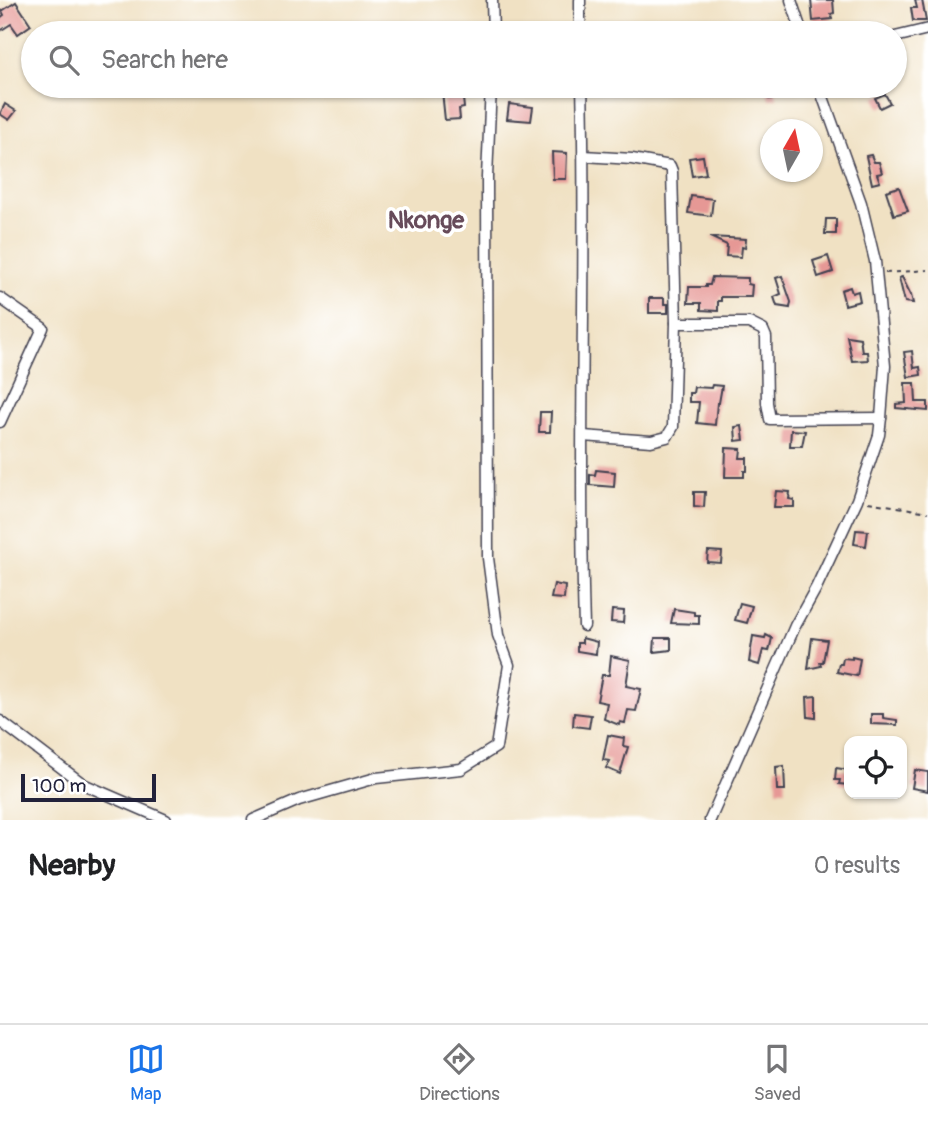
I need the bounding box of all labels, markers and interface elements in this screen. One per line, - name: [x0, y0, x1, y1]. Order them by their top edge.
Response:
- search box: [21, 21, 907, 98]
- icon: search: [45, 41, 83, 79]
- text: Search here: [101, 44, 228, 76]
- north arrow: [760, 119, 823, 182]
- district label: Nkonge: [388, 206, 465, 235]
- map controls: [844, 736, 907, 799]
- button: locate: [844, 736, 907, 799]
- scale bar: [21, 771, 156, 803]
- text: 100 m: [32, 774, 86, 798]
- text: Nearby: [28, 847, 115, 884]
- text: 0 results: [814, 851, 900, 880]
- tab: Map: [127, 1040, 165, 1106]
- tab: Directions: [419, 1040, 500, 1106]
- tab: Saved: [754, 1040, 801, 1106]

